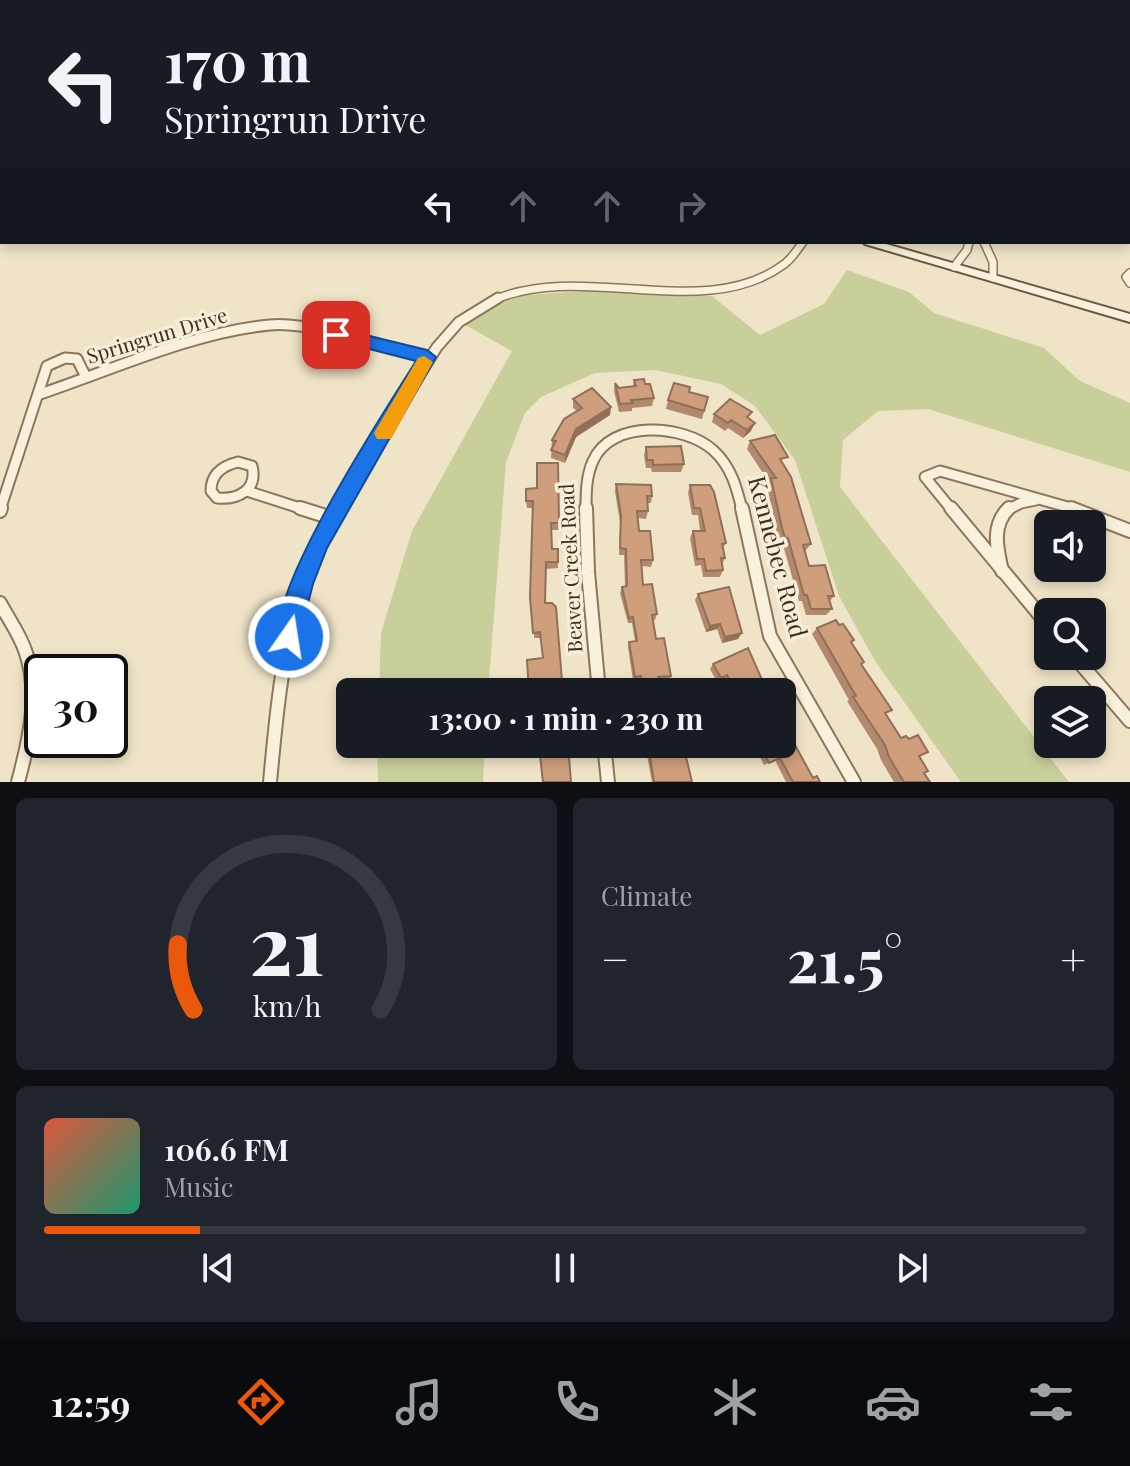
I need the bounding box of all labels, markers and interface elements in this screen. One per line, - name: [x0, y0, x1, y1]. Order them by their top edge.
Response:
- text: 170 m: [164, 22, 311, 97]
- icon: left: [32, 32, 136, 136]
- text: Springrun Drive: [164, 94, 427, 142]
- icon: left: [417, 184, 461, 228]
- icon: ahead: [501, 184, 545, 228]
- icon: ahead: [585, 184, 629, 228]
- icon: right: [669, 184, 713, 228]
- street label: Springrun Drive: [83, 300, 230, 369]
- pin: [302, 301, 370, 369]
- icon: arrive: [314, 313, 358, 357]
- street label: Kennebec Road: [742, 472, 816, 641]
- street label: Beaver Creek Road: [552, 482, 587, 653]
- map controls: [1034, 510, 1106, 758]
- button: sound: [1034, 510, 1106, 582]
- position arrow: [247, 595, 331, 679]
- button: search: [1034, 598, 1106, 670]
- speed limit sign: 30: [24, 654, 128, 758]
- button: layers: [1034, 686, 1106, 758]
- text: 13:00 · 1 min · 230 m: [428, 698, 704, 738]
- text: Climate: [601, 878, 692, 913]
- text: 21: [249, 886, 324, 997]
- text: 21.5°: [787, 918, 903, 998]
- text: −: [601, 928, 629, 987]
- text: +: [1060, 928, 1086, 987]
- text: km/h: [252, 986, 321, 1024]
- text: 106.6 FM: [164, 1129, 289, 1169]
- text: Music: [164, 1169, 233, 1204]
- icon: previous: [196, 1246, 240, 1290]
- icon: pause: [543, 1246, 587, 1290]
- icon: next: [890, 1246, 934, 1290]
- icon: directions: [233, 1374, 289, 1430]
- icon: music: [391, 1374, 447, 1430]
- icon: phone: [549, 1374, 605, 1430]
- icon: climate: [707, 1374, 763, 1430]
- icon: car: [865, 1374, 921, 1430]
- icon: filters: [1023, 1374, 1079, 1430]
- text: 12:59: [51, 1378, 131, 1426]

